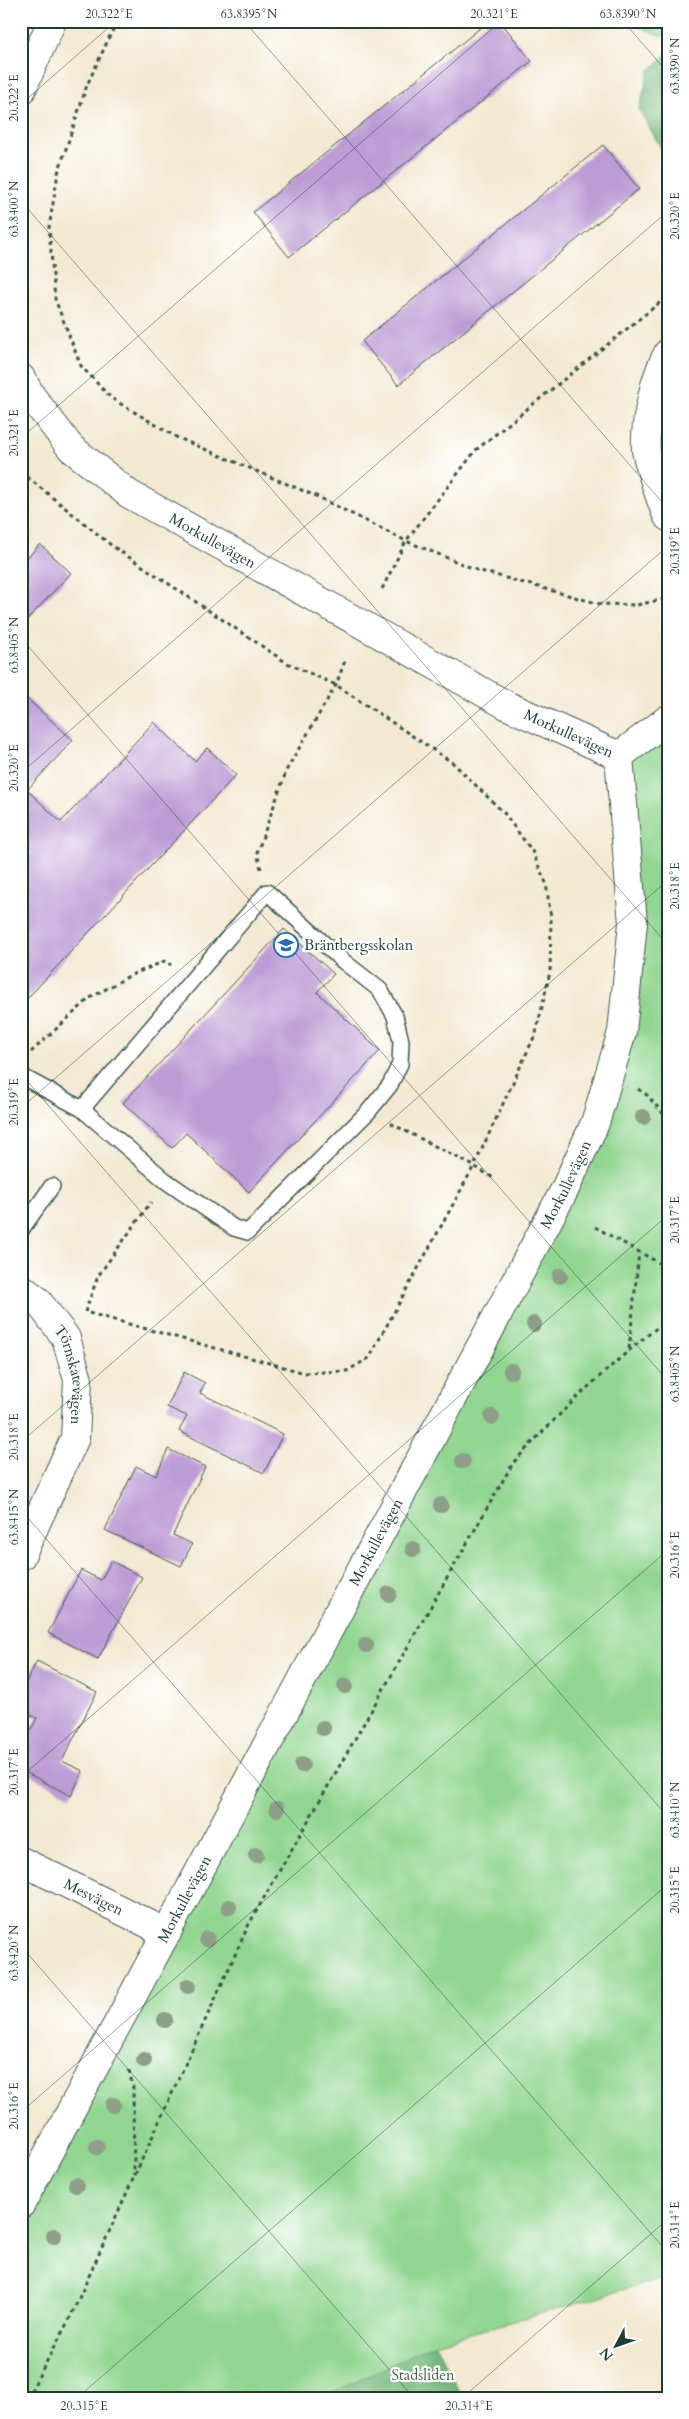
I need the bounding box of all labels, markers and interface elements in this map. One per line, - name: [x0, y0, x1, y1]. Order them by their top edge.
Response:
- text: 20.322°E: [85, 6, 133, 22]
- text: 63.8395°N: [221, 6, 278, 22]
- text: 20.321°E: [470, 6, 518, 22]
- text: 63.8390°N: [600, 6, 657, 22]
- text: 63.8390°N: [667, 37, 683, 94]
- text: 20.322°E: [6, 74, 22, 122]
- text: 63.8400°N: [6, 180, 22, 237]
- text: 20.320°E: [667, 192, 683, 240]
- text: 20.321°E: [6, 409, 22, 457]
- street label: Morkullevägen: [166, 509, 260, 573]
- text: 20.319°E: [667, 527, 683, 575]
- text: 63.8405°N: [6, 616, 22, 673]
- street label: Morkullevägen: [521, 704, 617, 762]
- text: 20.320°E: [6, 744, 22, 792]
- text: 20.318°E: [667, 862, 683, 910]
- school or university icon: Bräntbergsskolan: [273, 932, 299, 958]
- place label: Bräntbergsskolan: [304, 935, 414, 955]
- text: 20.319°E: [6, 1078, 22, 1126]
- street label: Morkullevägen: [535, 1137, 596, 1232]
- text: 20.317°E: [667, 1196, 683, 1244]
- street label: Törnskatevägen: [50, 1321, 88, 1426]
- text: 63.8405°N: [667, 1345, 683, 1402]
- text: 20.318°E: [6, 1413, 22, 1461]
- text: 63.8415°N: [6, 1488, 22, 1545]
- street label: Morkullevägen: [344, 1494, 408, 1589]
- text: 20.316°E: [667, 1531, 683, 1579]
- text: 20.317°E: [6, 1748, 22, 1796]
- text: 63.8410°N: [667, 1781, 683, 1838]
- street label: Morkullevägen: [153, 1851, 216, 1946]
- text: 20.315°E: [667, 1866, 683, 1914]
- street label: Mesvägen: [61, 1874, 127, 1920]
- text: 63.8420°N: [6, 1924, 22, 1981]
- text: 20.316°E: [6, 2082, 22, 2130]
- text: 20.314°E: [667, 2201, 683, 2249]
- north arrow: [592, 2322, 642, 2372]
- text: N: [595, 2343, 618, 2365]
- park label: Stadsliden: [391, 2365, 455, 2385]
- text: 20.315°E: [60, 2398, 108, 2414]
- text: 20.314°E: [445, 2398, 493, 2414]

